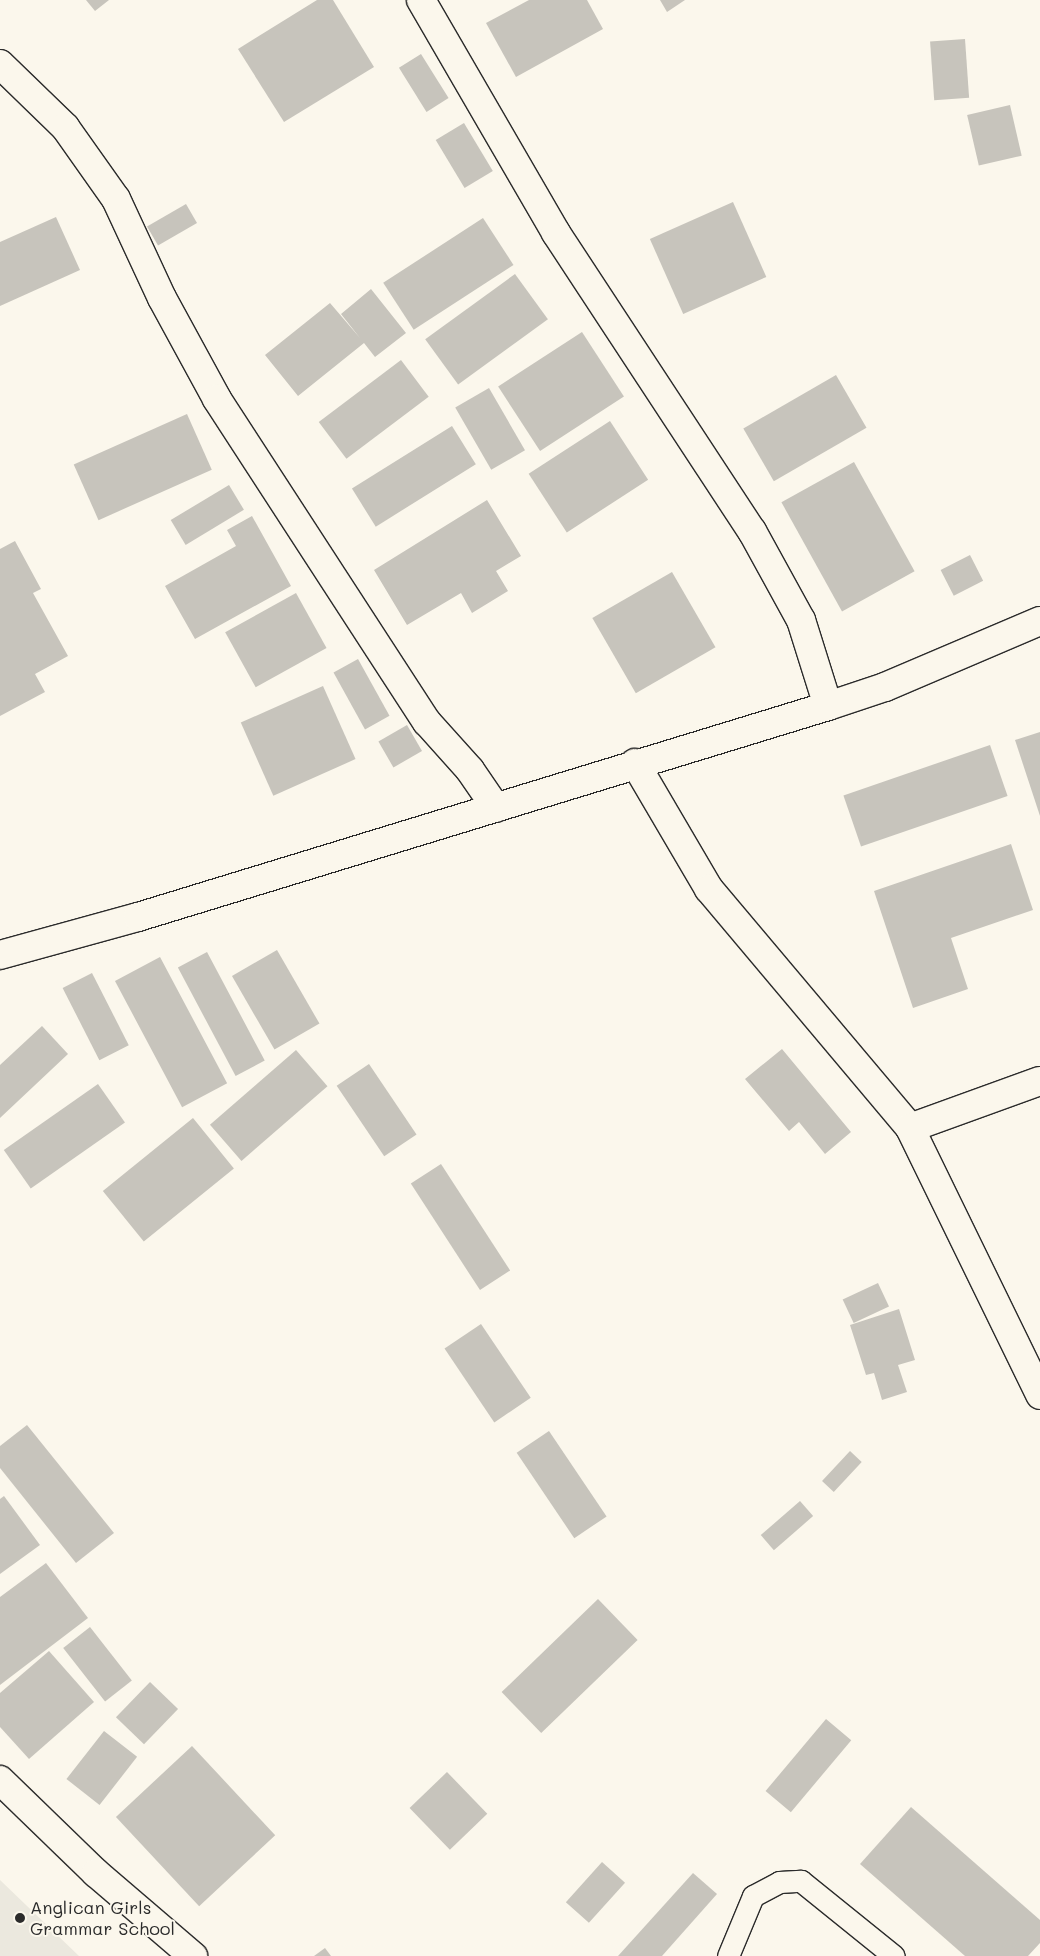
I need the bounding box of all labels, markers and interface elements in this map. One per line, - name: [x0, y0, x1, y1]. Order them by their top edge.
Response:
- place label: Anglican Girls Grammar School: [30, 1897, 175, 1940]
- marker: Anglican Girls Grammar School: [14, 1912, 26, 1924]

